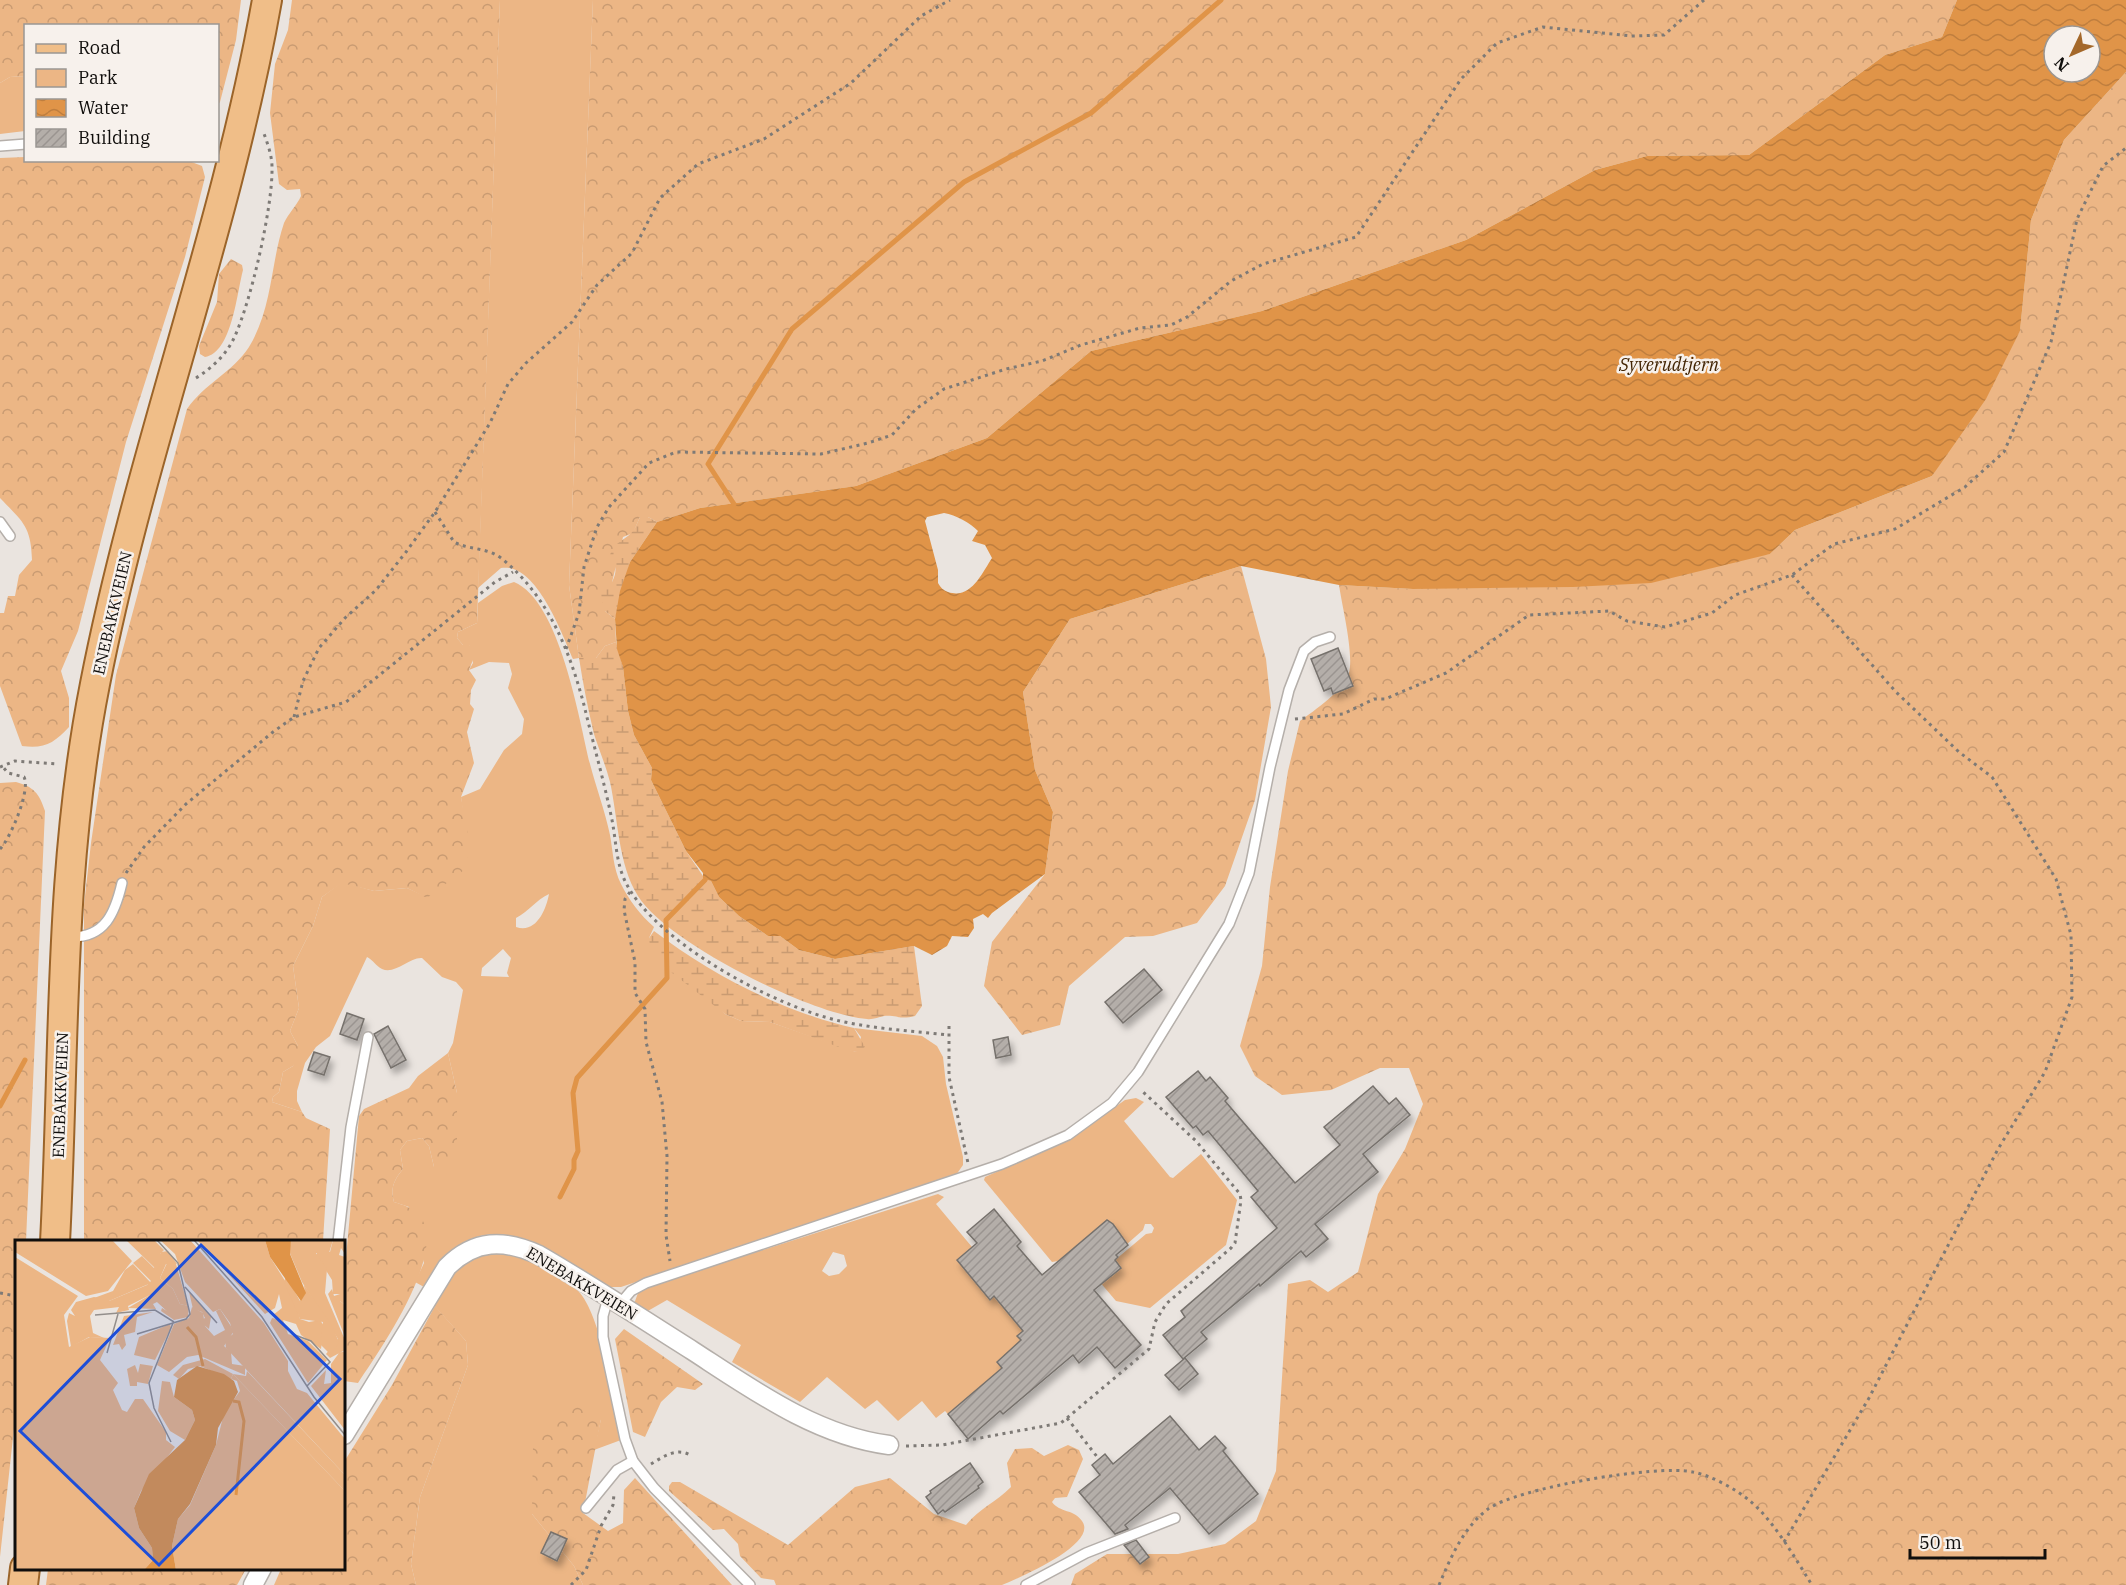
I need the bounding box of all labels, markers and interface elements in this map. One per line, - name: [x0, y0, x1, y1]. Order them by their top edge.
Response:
- legend: [24, 24, 219, 162]
- north arrow: [2042, 24, 2102, 84]
- text: Road: [78, 36, 121, 59]
- text: N: [2050, 53, 2073, 76]
- text: Park: [78, 66, 118, 89]
- text: Water: [78, 96, 128, 119]
- text: Building: [78, 126, 150, 149]
- water label: Syverudtjern: [1618, 353, 1720, 376]
- street label: ENEBAKKVEIEN: [88, 549, 136, 677]
- street label: ENEBAKKVEIEN: [48, 1032, 72, 1158]
- inset map: [15, 1240, 345, 1570]
- street label: ENEBAKKVEIEN: [523, 1242, 641, 1324]
- scale bar: [1910, 1522, 2045, 1560]
- text: 50 m: [1919, 1531, 1962, 1554]

